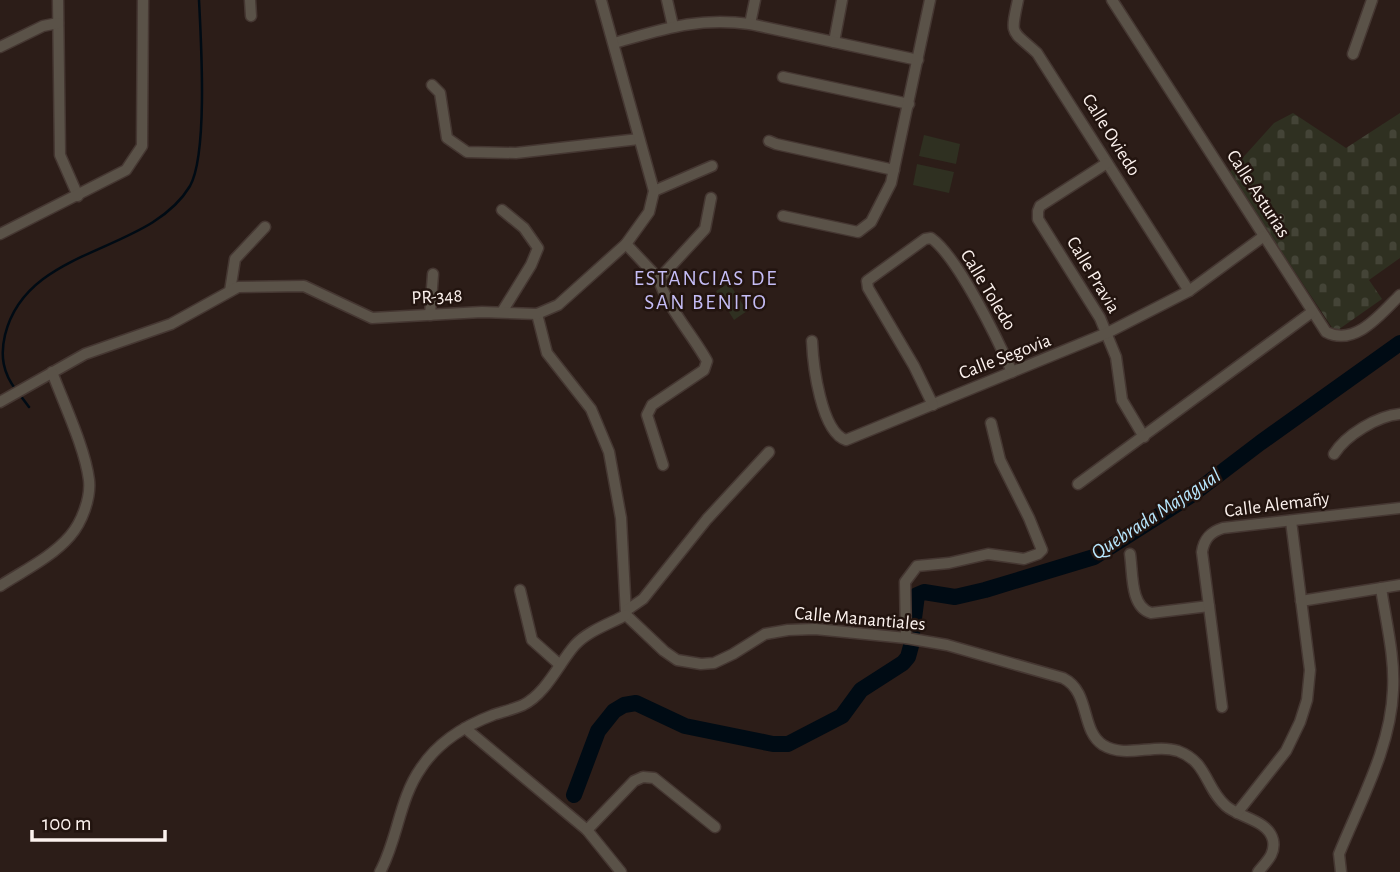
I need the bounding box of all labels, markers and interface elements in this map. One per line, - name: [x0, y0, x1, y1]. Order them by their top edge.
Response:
- street label: Calle Oviedo: [1078, 91, 1144, 179]
- street label: Calle Asturias: [1223, 147, 1293, 241]
- street label: Calle Pravia: [1063, 233, 1123, 317]
- street label: Calle Toledo: [957, 247, 1019, 333]
- district label: ESTANCIAS DE SAN BENITO: [634, 268, 778, 313]
- street label: PR-348: [411, 286, 463, 308]
- street label: Calle Segovia: [956, 331, 1054, 383]
- water label: Quebrada Majagual: [1088, 464, 1224, 564]
- street label: Calle Alemañy: [1223, 489, 1331, 521]
- street label: Calle Manantiales: [794, 604, 926, 634]
- scale bar: [32, 798, 164, 842]
- text: 100 m: [42, 813, 92, 834]

